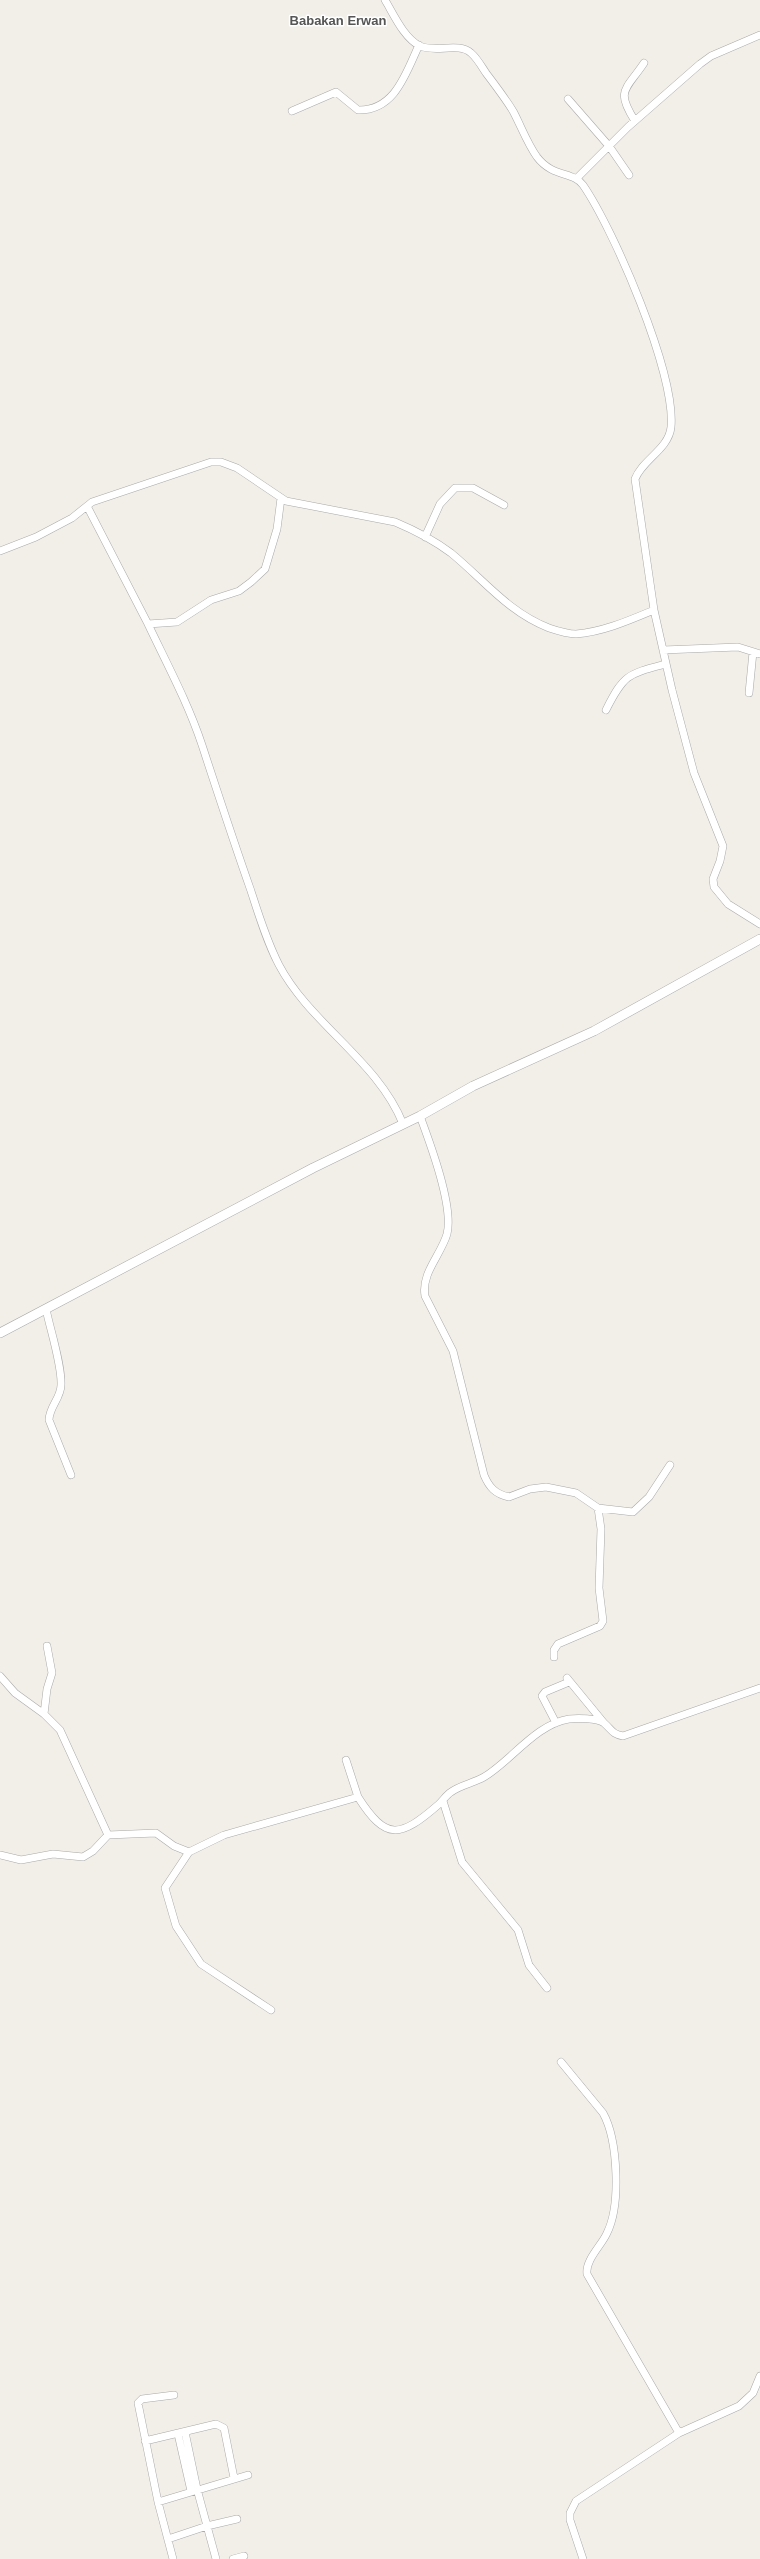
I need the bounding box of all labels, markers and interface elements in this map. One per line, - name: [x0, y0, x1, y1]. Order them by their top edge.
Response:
- district label: Babakan Erwan: [290, 13, 386, 28]

